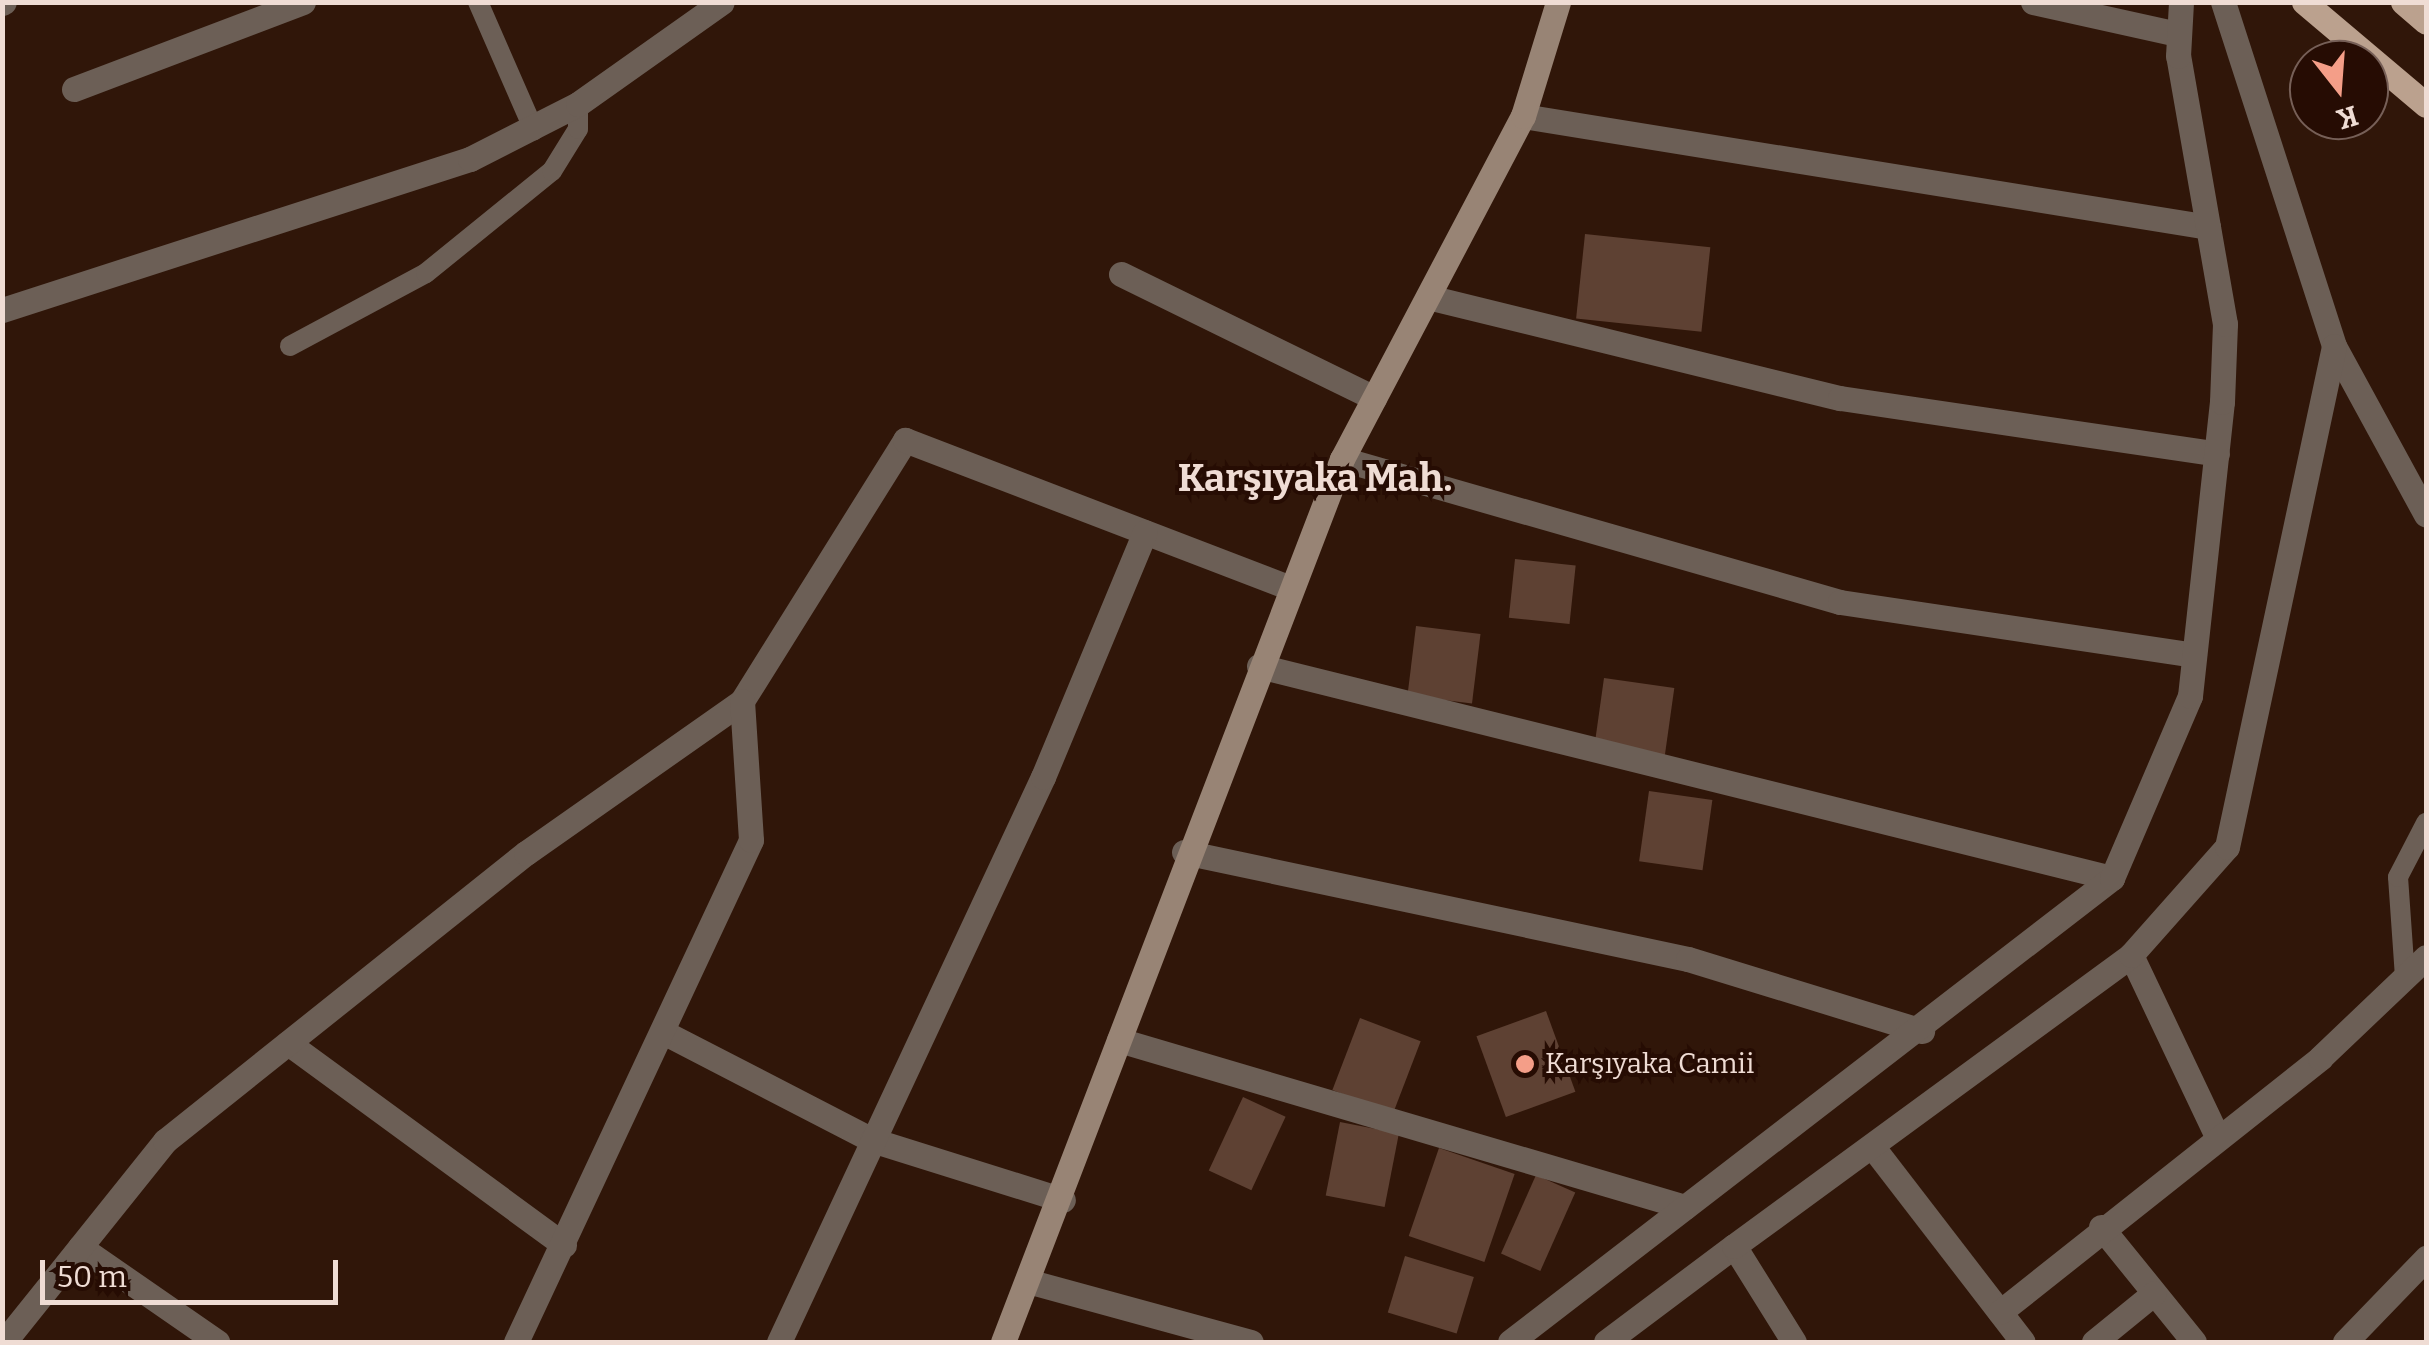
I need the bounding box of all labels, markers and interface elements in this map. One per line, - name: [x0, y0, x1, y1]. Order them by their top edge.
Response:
- north arrow: [2289, 40, 2389, 140]
- text: K: [2333, 99, 2362, 136]
- district label: Karşıyaka Mah.: [1178, 456, 1452, 502]
- place label: Karşıyaka Camii: [1545, 1047, 1754, 1081]
- marker: Karşıyaka Camii: [1514, 1053, 1536, 1075]
- scale bar: [45, 1240, 342, 1302]
- text: 50 m: [57, 1259, 127, 1295]

